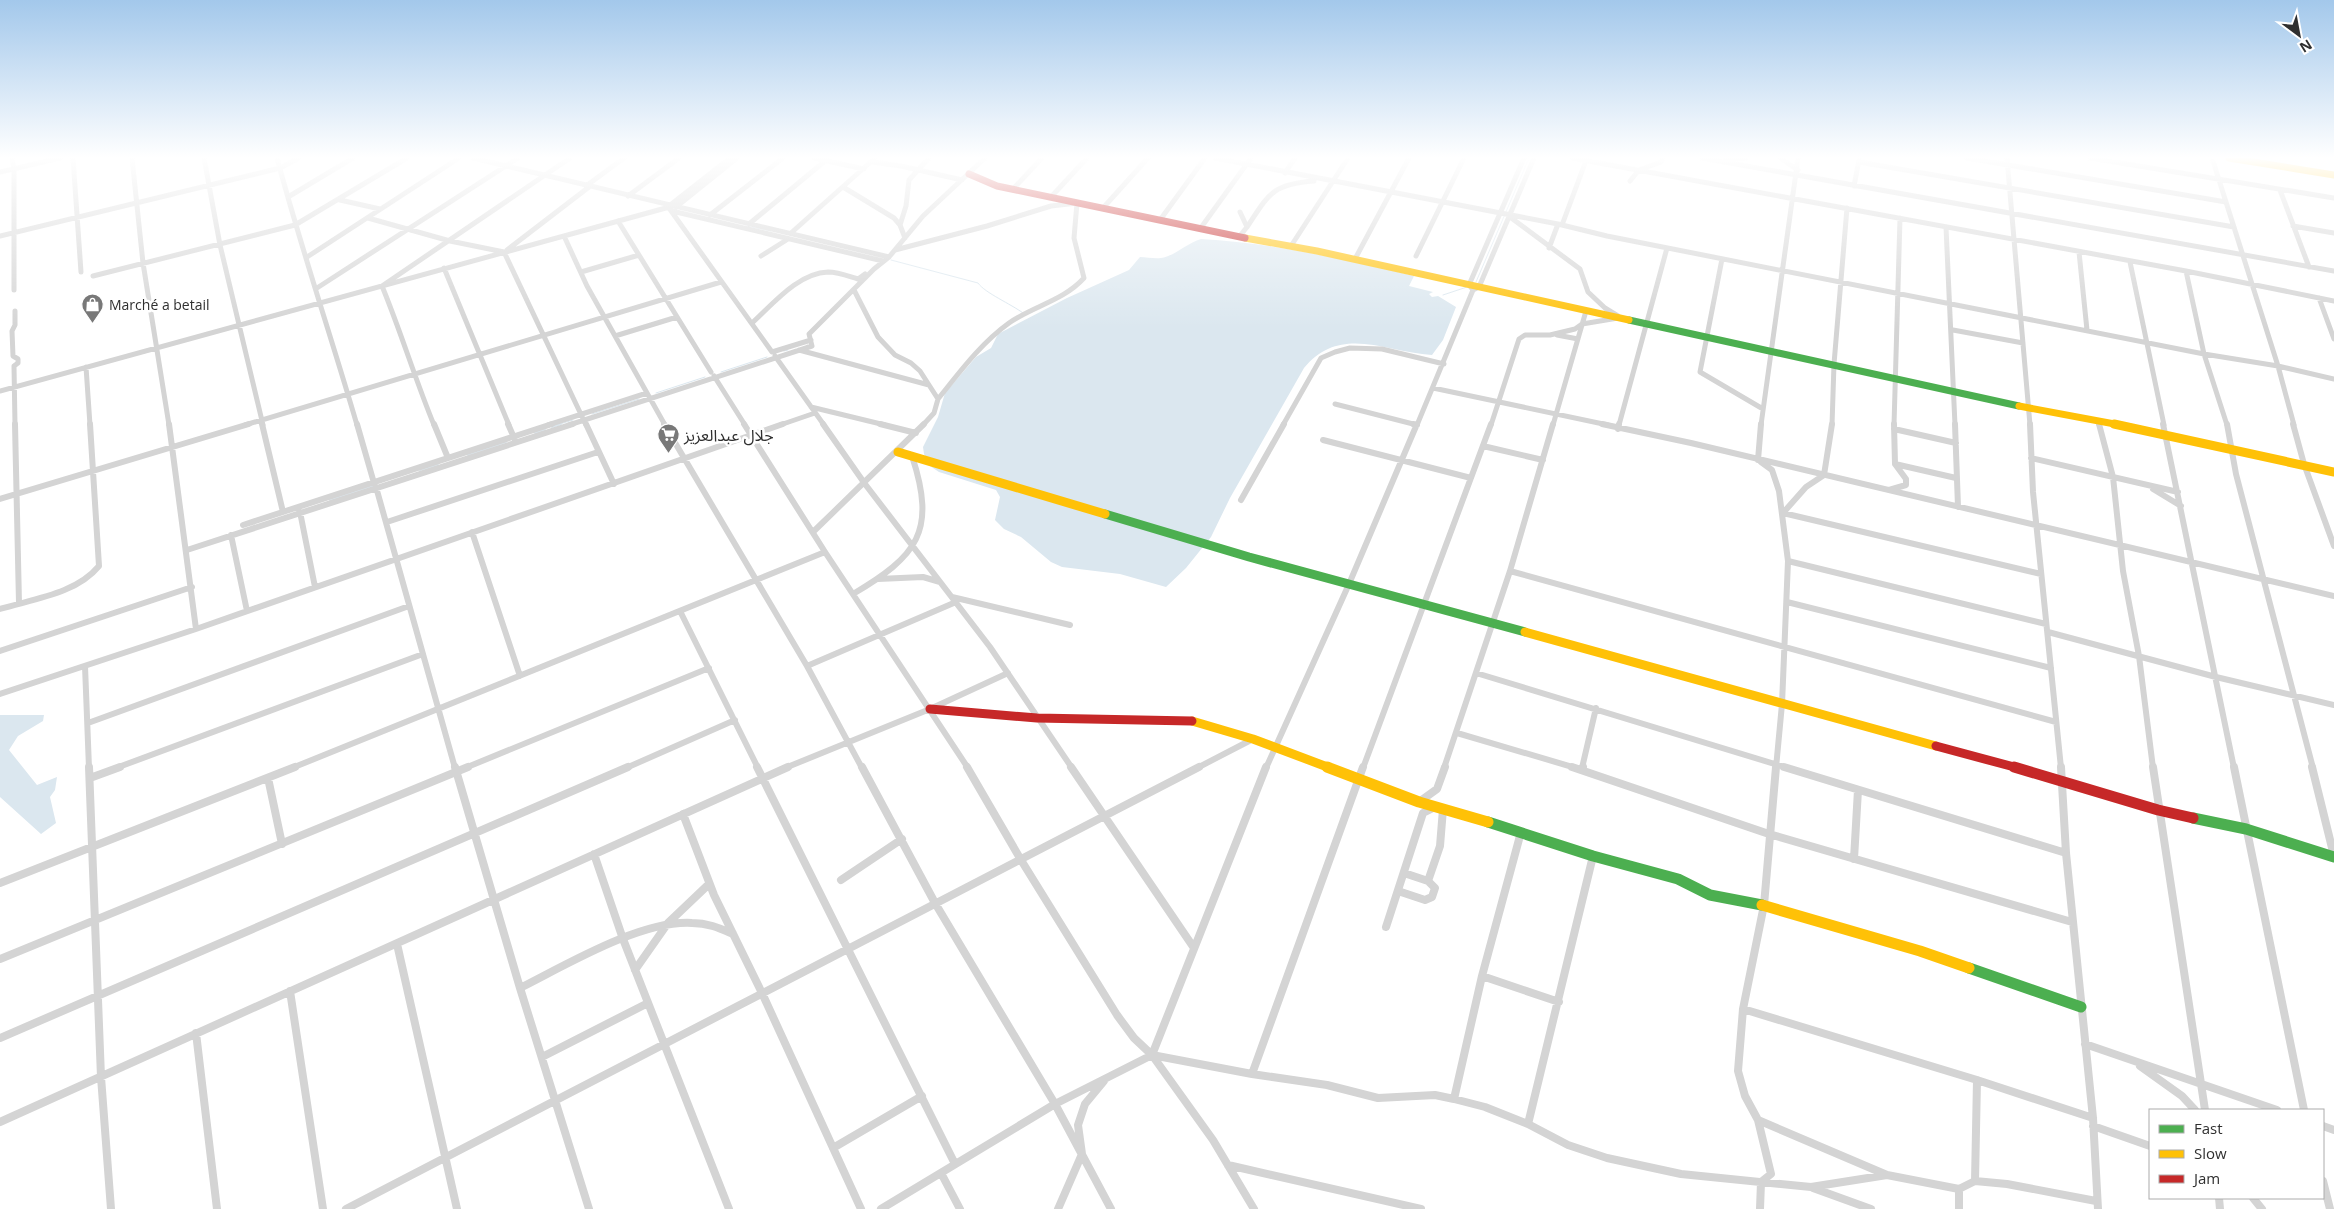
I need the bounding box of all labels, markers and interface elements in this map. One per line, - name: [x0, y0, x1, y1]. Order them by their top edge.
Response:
- north arrow: [2274, 10, 2324, 60]
- text: N: [2296, 35, 2316, 58]
- shop icon: Marché a betail: [81, 292, 105, 323]
- place label: Marché a betail: [109, 295, 210, 314]
- supermarket icon: جلال عبدالعزيز: [656, 423, 680, 454]
- place label: جلال عبدالعزيز: [683, 424, 774, 446]
- legend: [2149, 1109, 2324, 1199]
- text: Fast: [2194, 1118, 2223, 1138]
- text: Slow: [2194, 1143, 2227, 1163]
- text: Jam: [2192, 1168, 2220, 1188]

